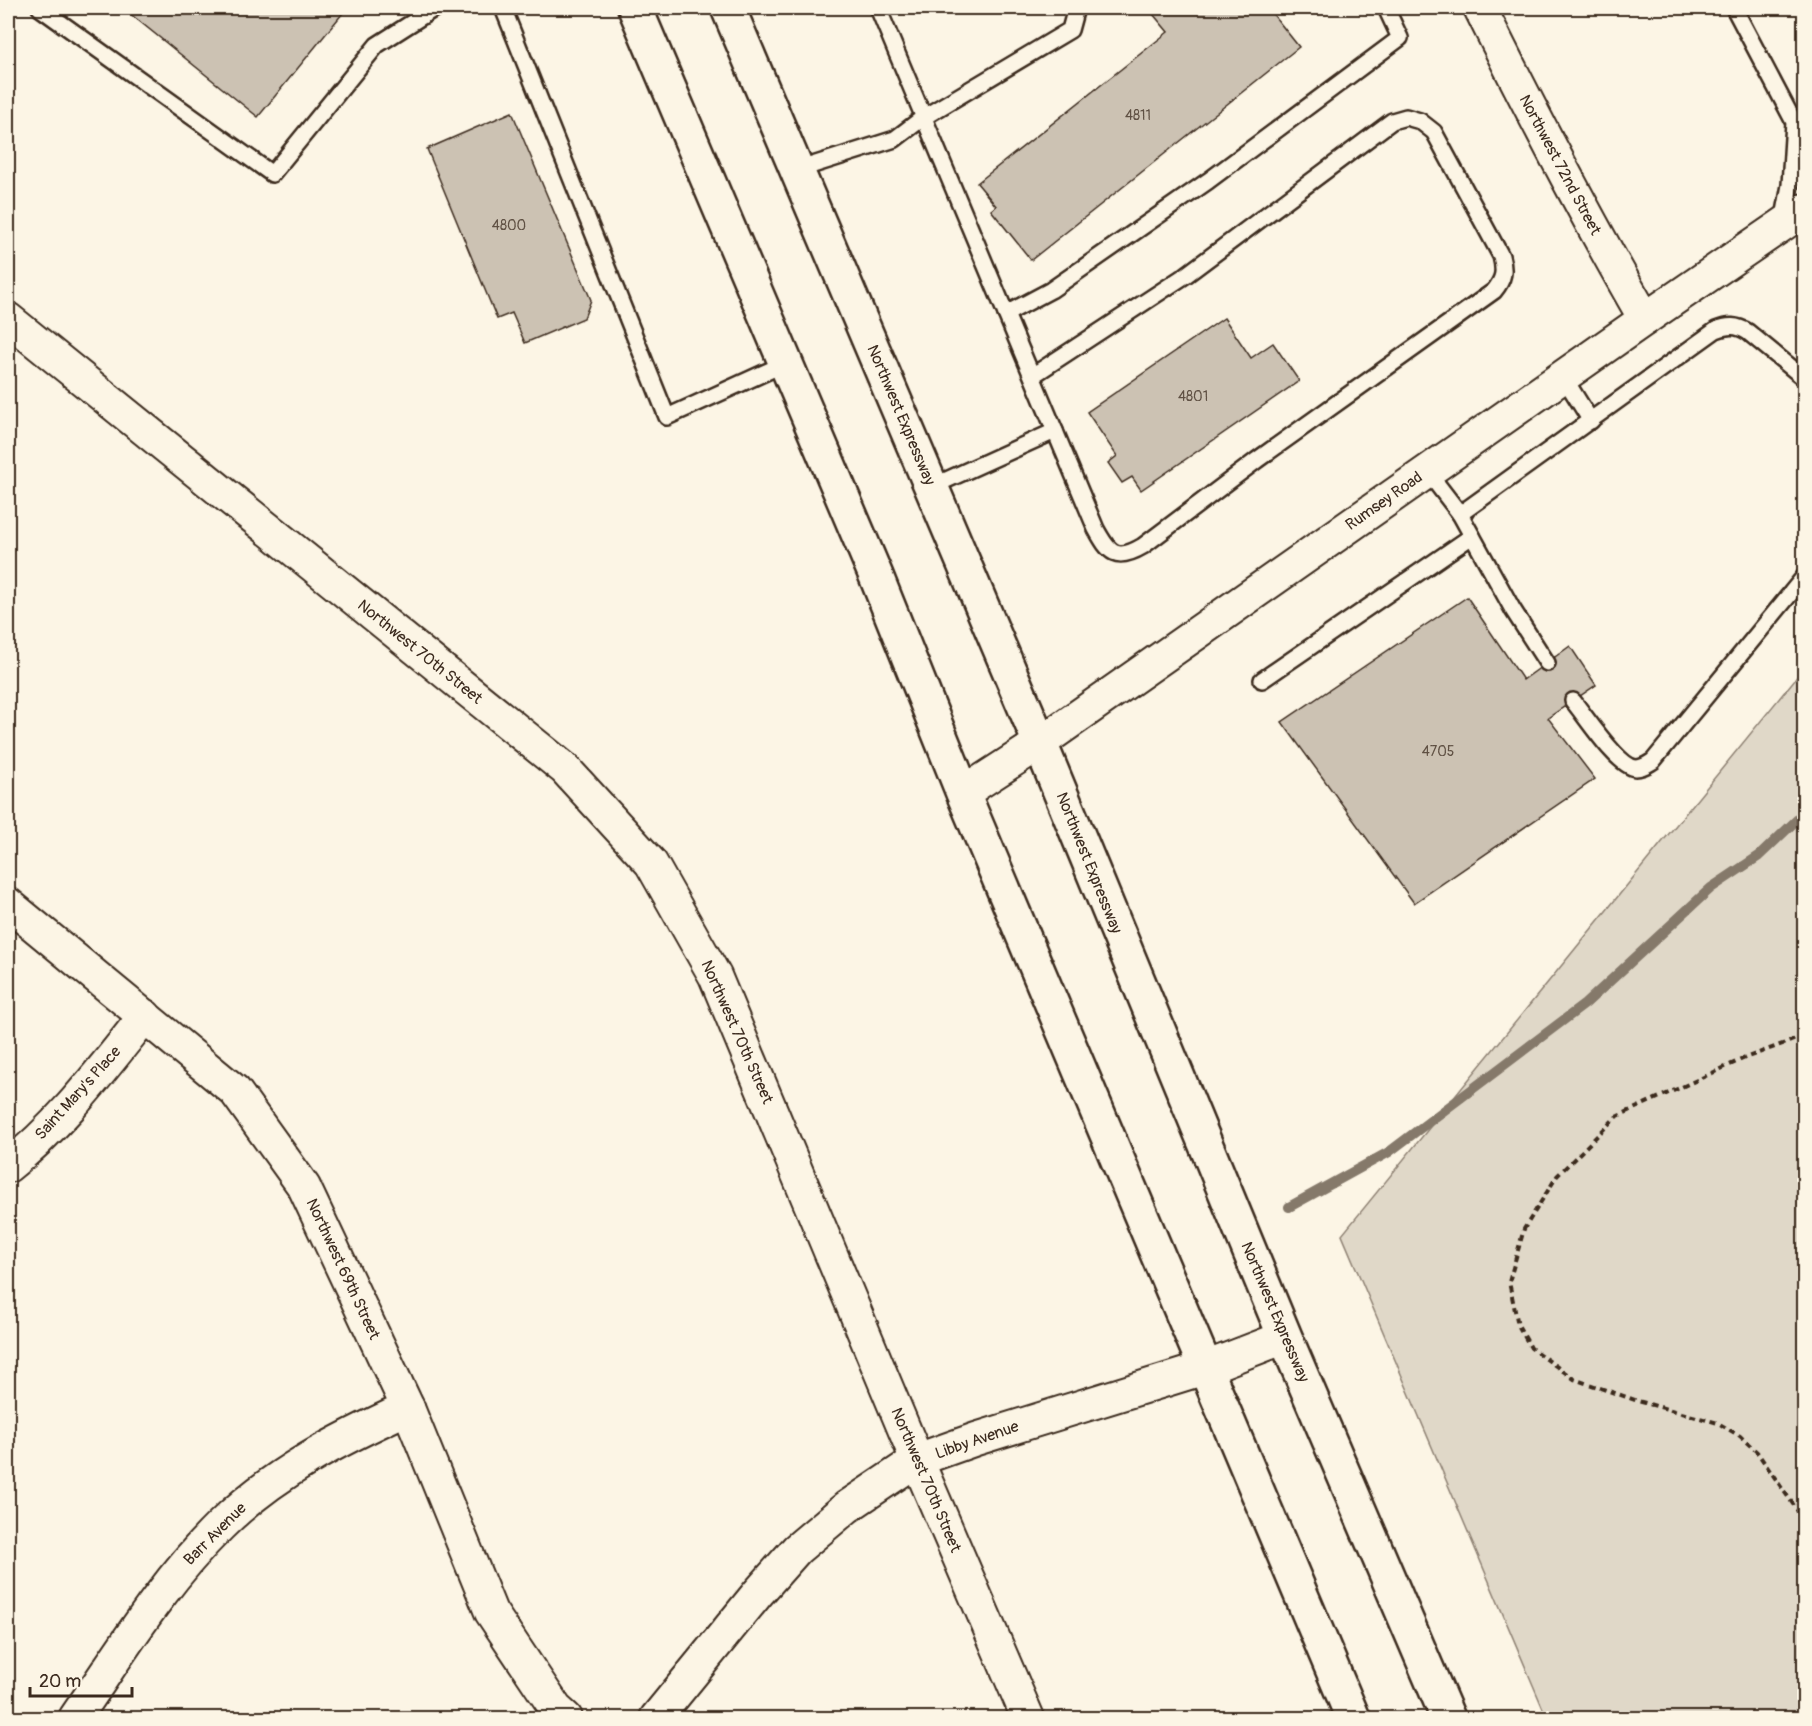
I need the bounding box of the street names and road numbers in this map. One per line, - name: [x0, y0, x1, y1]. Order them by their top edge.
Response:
- street label: Northwest 72nd Street: [1515, 91, 1606, 239]
- street label: Northwest Expressway: [862, 342, 940, 488]
- street label: Rumsey Road: [1342, 467, 1426, 535]
- street label: Northwest 70th Street: [353, 595, 487, 709]
- street label: Northwest Expressway: [1052, 789, 1127, 937]
- street label: Northwest 70th Street: [696, 957, 778, 1107]
- street label: Saint Mary's Place: [31, 1042, 125, 1144]
- street label: Northwest 69th Street: [302, 1195, 385, 1343]
- street label: Northwest Expressway: [1236, 1239, 1314, 1385]
- street label: Northwest 70th Street: [887, 1405, 966, 1556]
- street label: Libby Avenue: [933, 1416, 1022, 1464]
- street label: Barr Avenue: [179, 1498, 251, 1570]

